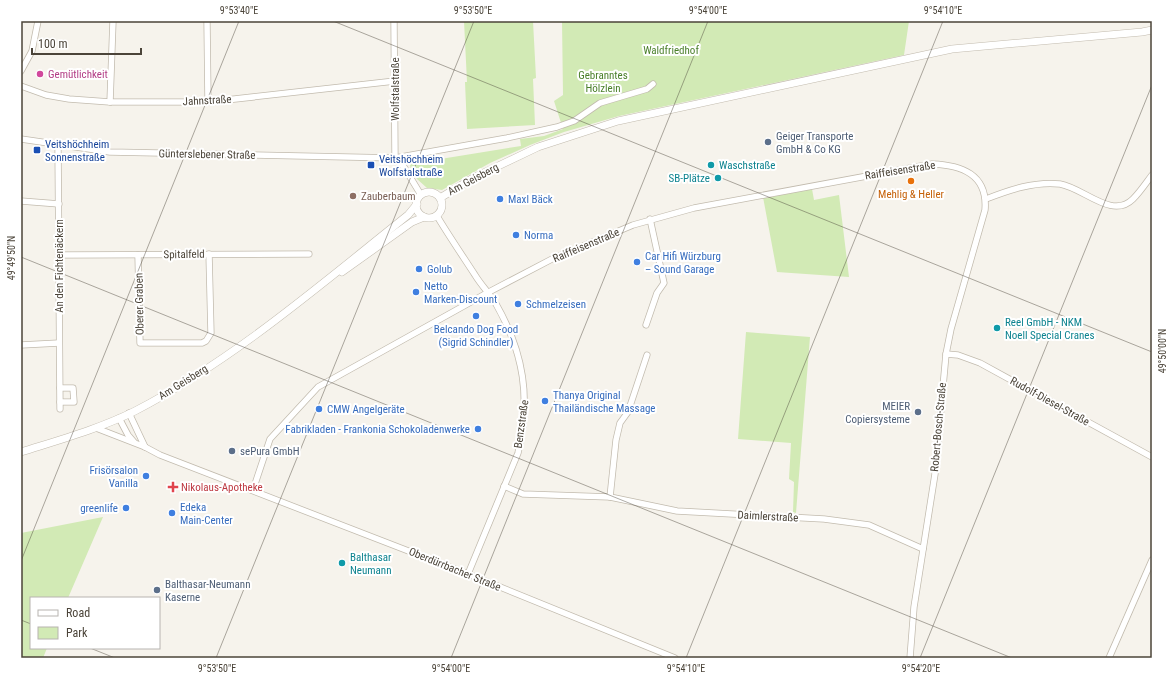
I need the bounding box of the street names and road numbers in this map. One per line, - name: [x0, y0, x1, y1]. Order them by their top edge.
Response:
- street label: Wolfstalstraße: [389, 57, 402, 121]
- street label: Jahnstraße: [182, 93, 232, 108]
- street label: Günterslebener Straße: [158, 147, 256, 162]
- street label: Raiffeisenstraße: [864, 159, 936, 182]
- street label: Am Geisberg: [446, 161, 501, 198]
- street label: An den Fichtenäckern: [53, 219, 66, 313]
- street label: Raiffeisenstraße: [551, 226, 622, 265]
- street label: Spitalfeld: [163, 248, 205, 261]
- street label: Oberer Graben: [132, 273, 147, 335]
- street label: Am Geisberg: [156, 362, 210, 403]
- street label: Rudolf-Diesel-Straße: [1008, 374, 1092, 429]
- street label: Robert-Bosch-Straße: [928, 382, 949, 472]
- street label: Benzstraße: [512, 399, 531, 449]
- street label: Daimlerstraße: [737, 508, 799, 525]
- street label: Oberdürrbacher Straße: [407, 545, 503, 594]

